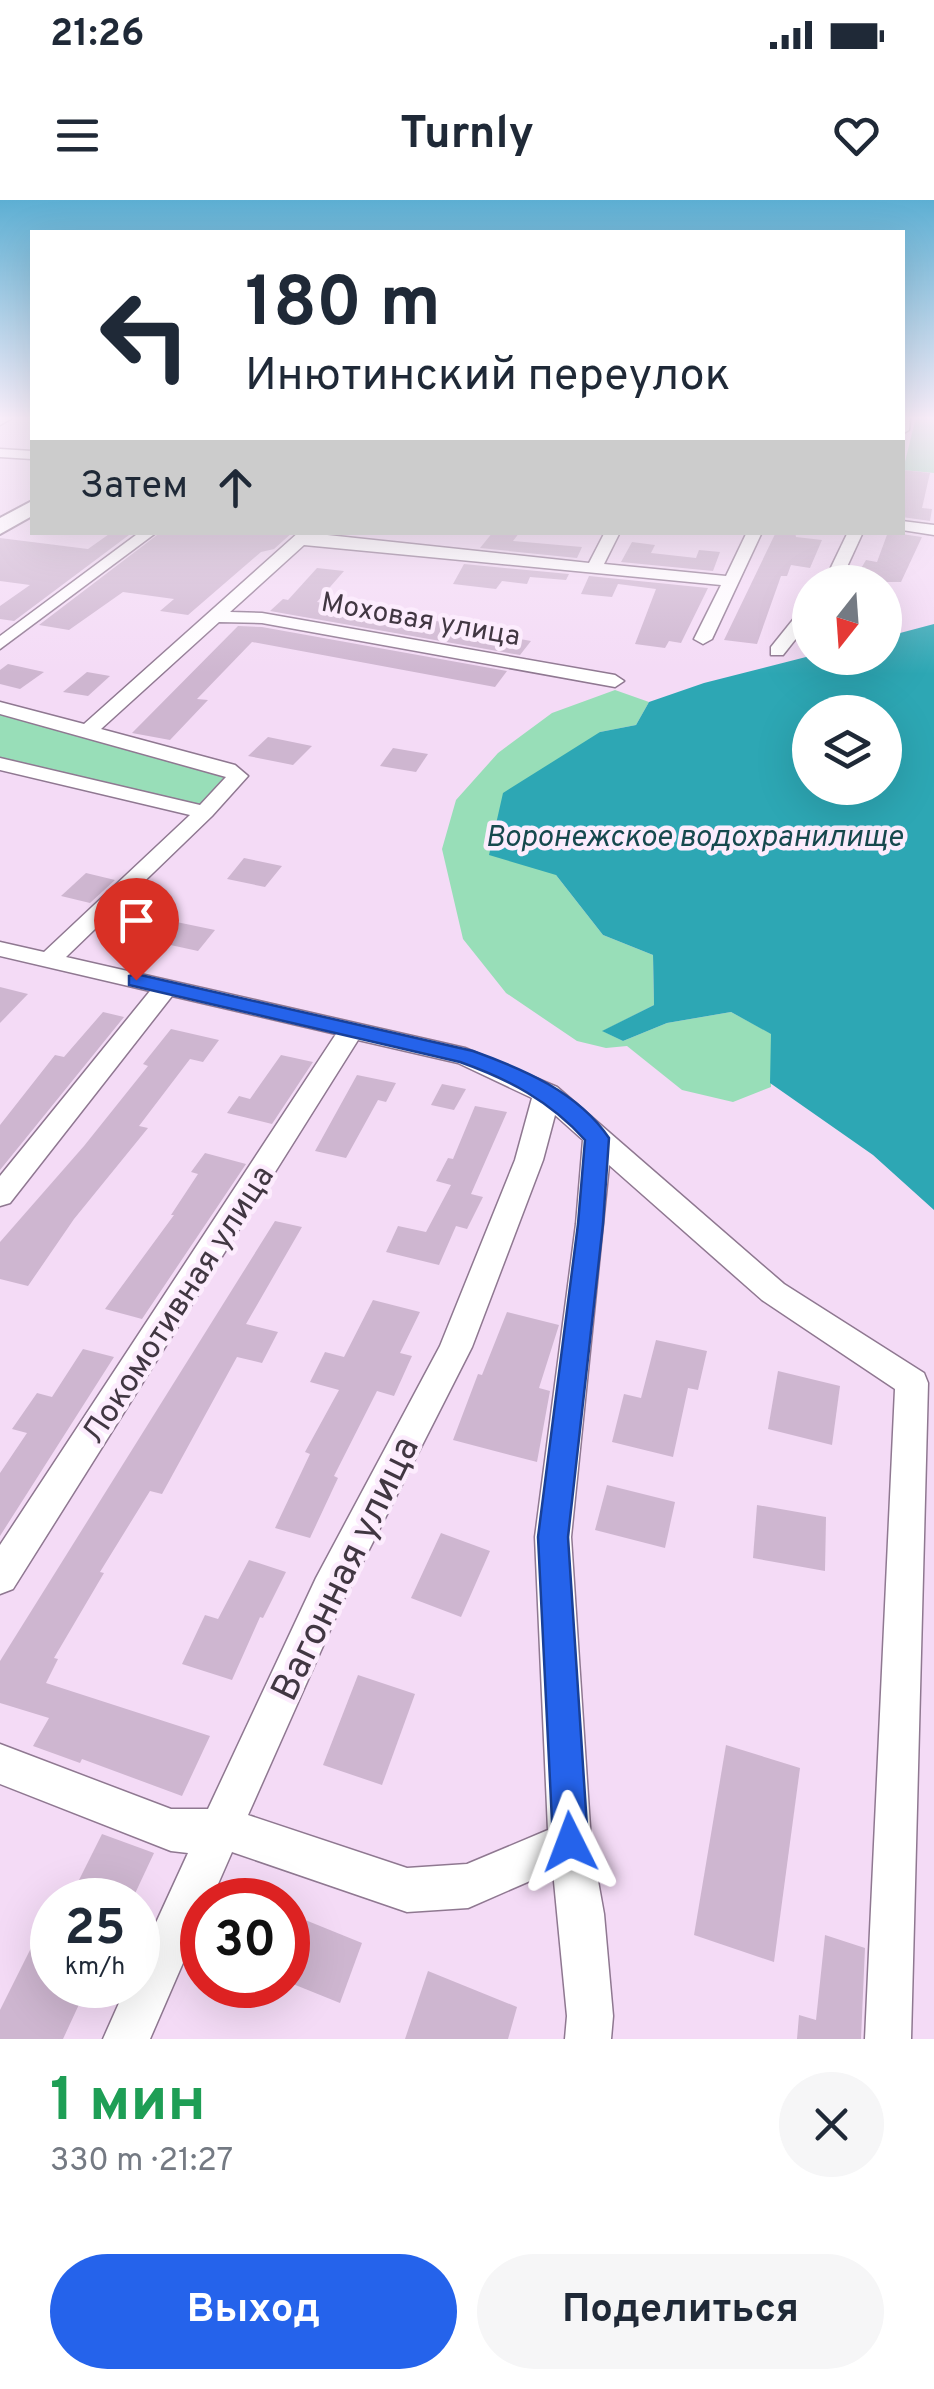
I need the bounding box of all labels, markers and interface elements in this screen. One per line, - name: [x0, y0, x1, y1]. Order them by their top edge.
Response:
- text: 21:26: [50, 11, 144, 60]
- text: Turnly: [400, 107, 534, 164]
- icon: menu: [50, 108, 105, 163]
- icon: heart: [829, 108, 884, 163]
- text: 180 m: [245, 262, 441, 351]
- icon: left: [80, 270, 210, 400]
- text: Инютинский переулок: [245, 349, 730, 406]
- icon: ahead: [208, 460, 263, 515]
- text: Затем: [80, 463, 188, 512]
- north arrow: [792, 565, 902, 675]
- map controls: [792, 565, 902, 805]
- street label: Моховая улица: [318, 586, 523, 656]
- button: layers: [792, 695, 902, 805]
- water label: Воронежское водохранилище: [485, 820, 903, 857]
- pin: [94, 878, 179, 981]
- icon: arrive: [109, 893, 164, 948]
- street label: Локомотивная улица: [75, 1159, 284, 1452]
- street label: Вагонная улица: [262, 1429, 432, 1710]
- position arrow: [518, 1790, 622, 1894]
- speed limit sign: 30: [180, 1878, 310, 2008]
- text: 25: [64, 1899, 126, 1962]
- text: km/h: [65, 1952, 125, 1984]
- text: 1 мин: [50, 2066, 206, 2142]
- button: close: [779, 2072, 884, 2177]
- text: 330 m · 21:27: [50, 2142, 233, 2182]
- button: Выход: [50, 2254, 457, 2369]
- button: Поделиться: [477, 2254, 884, 2369]

